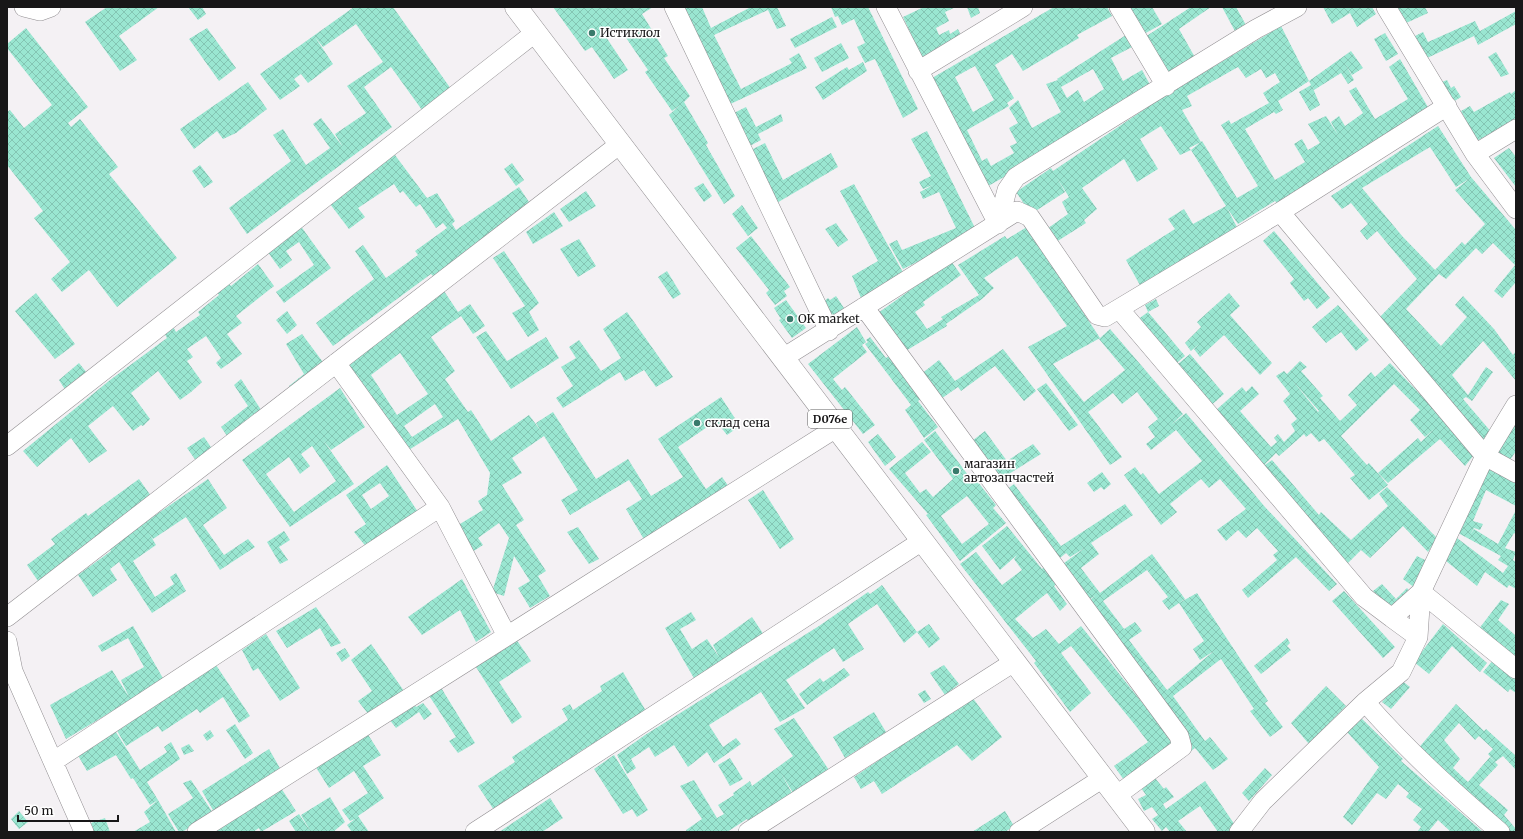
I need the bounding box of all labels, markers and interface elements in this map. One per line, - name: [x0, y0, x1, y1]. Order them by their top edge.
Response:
- place label: Истиклол: [600, 25, 660, 40]
- marker: Истиклол: [587, 28, 597, 38]
- place label: OK market: [798, 311, 860, 326]
- marker: OK market: [785, 314, 795, 324]
- road number: D076e: [808, 410, 852, 428]
- place label: склад сена: [705, 415, 770, 430]
- marker: склад сена: [692, 418, 702, 428]
- place label: магазин автозапчастей: [964, 456, 1054, 485]
- marker: магазин автозапчастей: [951, 466, 961, 476]
- scale bar: [18, 797, 118, 823]
- text: 50 m: [24, 803, 53, 818]

